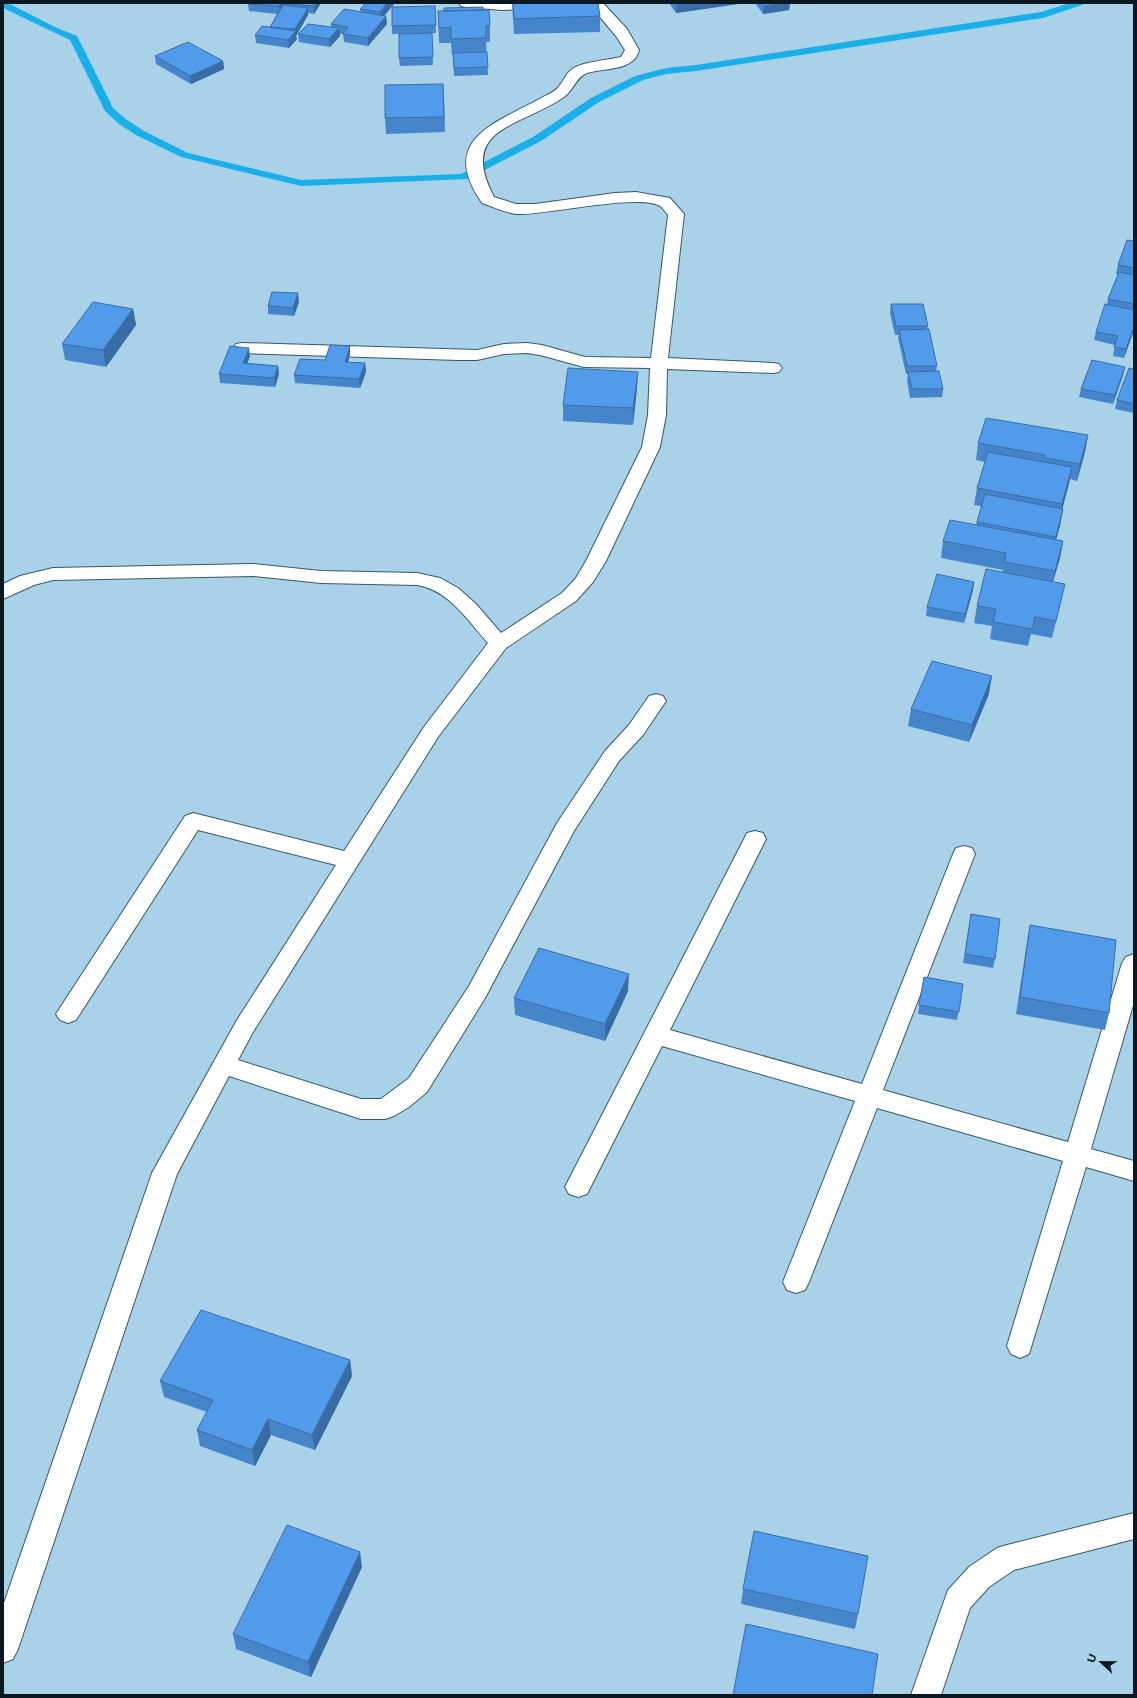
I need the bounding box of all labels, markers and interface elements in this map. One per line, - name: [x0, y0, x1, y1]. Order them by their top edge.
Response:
- north arrow: [1081, 1642, 1121, 1682]
- text: U: [1084, 1652, 1100, 1665]

